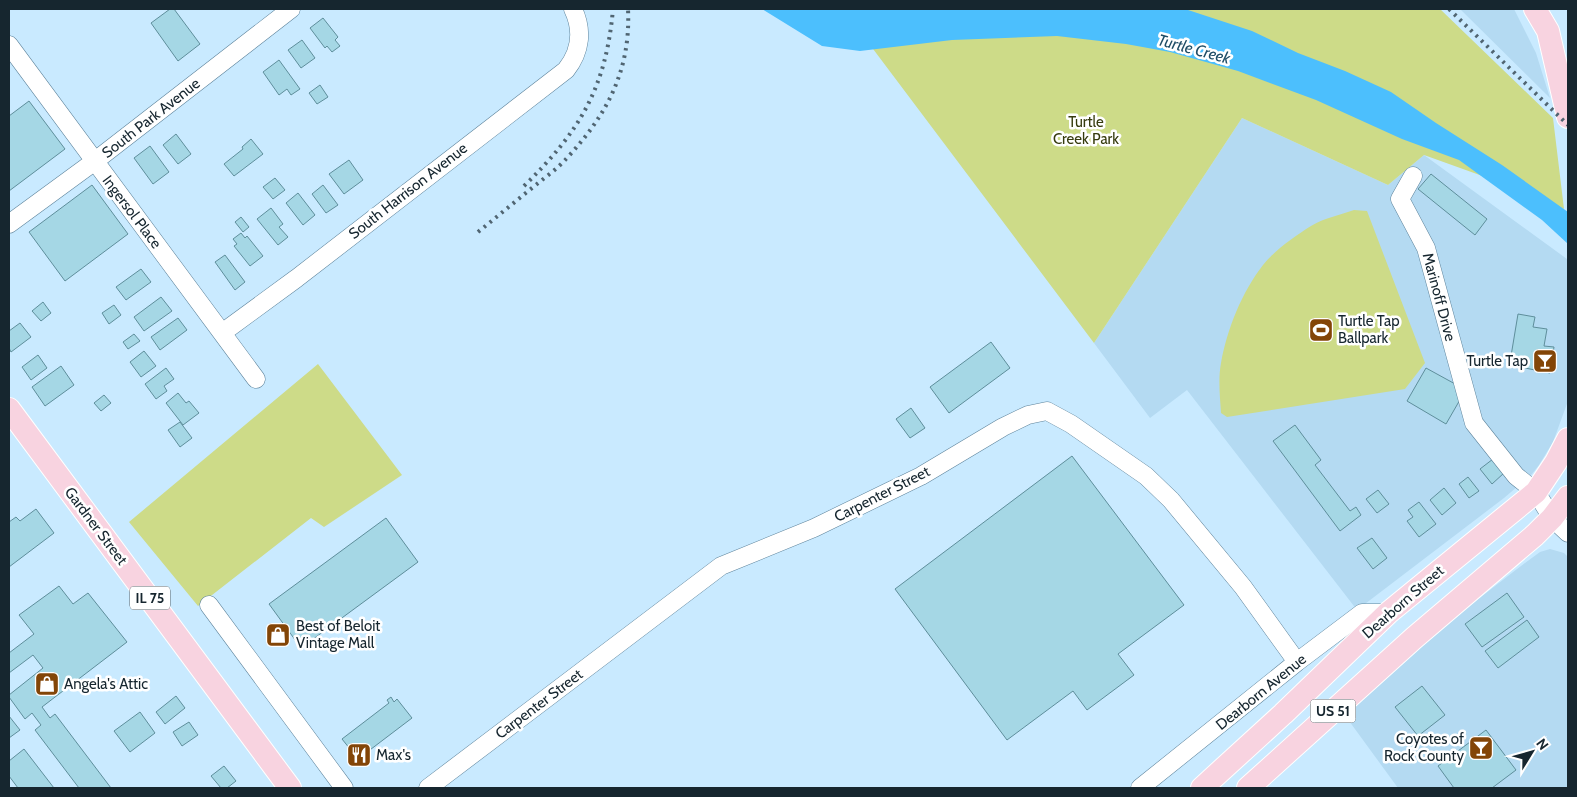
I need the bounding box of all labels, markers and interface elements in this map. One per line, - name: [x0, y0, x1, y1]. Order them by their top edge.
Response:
- water label: Turtle Creek: [1156, 30, 1233, 68]
- street label: South Park Avenue: [98, 74, 204, 162]
- park label: Turtle Creek Park: [1053, 113, 1119, 148]
- street label: South Harrison Avenue: [345, 139, 471, 243]
- street label: Ingersol Place: [99, 172, 166, 252]
- street label: Marinoff Drive: [1419, 251, 1460, 343]
- place label: Turtle Tap Ballpark: [1338, 312, 1400, 347]
- sports icon: Turtle Tap Ballpark: [1308, 317, 1334, 343]
- bar icon: Turtle Tap: [1532, 348, 1558, 374]
- place label: Turtle Tap: [1467, 352, 1528, 370]
- street label: Carpenter Street: [831, 462, 933, 526]
- street label: Gardner Street: [61, 483, 131, 569]
- street label: Dearborn Street: [1359, 562, 1447, 642]
- road number: IL 75: [130, 586, 170, 610]
- place label: Best of Beloit Vintage Mall: [296, 617, 380, 652]
- shop icon: Best of Beloit Vintage Mall: [265, 622, 291, 648]
- street label: Dearborn Avenue: [1212, 650, 1310, 734]
- street label: Carpenter Street: [492, 665, 586, 743]
- shop icon: Angela's Attic: [34, 671, 60, 697]
- place label: Angela's Attic: [64, 675, 148, 693]
- road number: US 51: [1310, 699, 1356, 722]
- north arrow: [1507, 727, 1557, 777]
- place label: Coyotes of Rock County: [1384, 730, 1464, 765]
- bar icon: Coyotes of Rock County: [1468, 735, 1494, 761]
- text: N: [1532, 735, 1553, 754]
- restaurant icon: Max's: [346, 742, 372, 768]
- place label: Max's: [376, 746, 411, 764]

